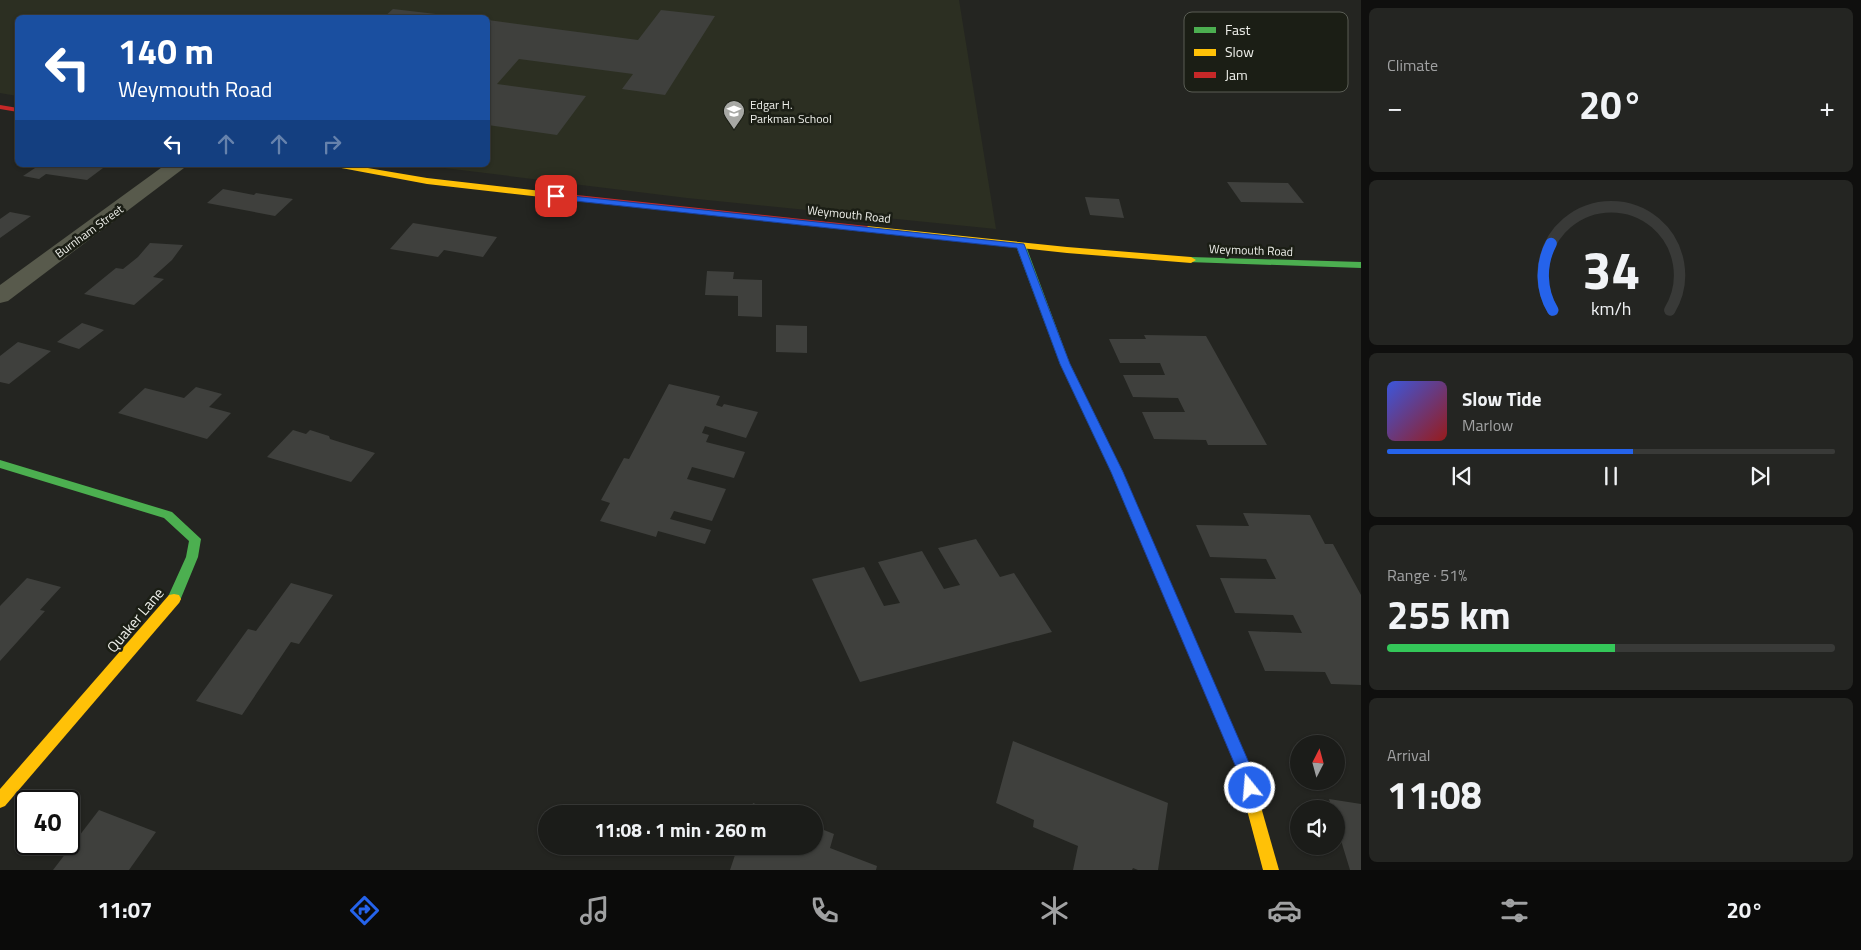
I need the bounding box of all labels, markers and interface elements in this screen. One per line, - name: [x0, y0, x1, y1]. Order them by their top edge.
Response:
- legend: [1184, 12, 1348, 92]
- text: Fast: [1225, 19, 1250, 40]
- text: 140 m: [118, 24, 214, 78]
- icon: left: [35, 35, 100, 100]
- text: Slow: [1225, 41, 1254, 62]
- text: Climate: [1387, 53, 1438, 77]
- text: Jam: [1225, 64, 1248, 85]
- text: Weymouth Road: [118, 72, 272, 106]
- text: 20°: [1579, 76, 1643, 134]
- text: −: [1387, 85, 1403, 128]
- text: +: [1819, 85, 1835, 128]
- place label: Edgar H. Parkman School: [750, 95, 832, 128]
- school or university icon: Edgar H. Parkman School: [722, 99, 746, 130]
- icon: left: [159, 130, 187, 158]
- icon: ahead: [212, 130, 240, 158]
- icon: ahead: [265, 130, 293, 158]
- icon: right: [318, 130, 346, 158]
- pin: [535, 175, 577, 217]
- icon: arrive: [542, 182, 570, 210]
- street label: Burnham Street: [51, 199, 128, 262]
- street label: Weymouth Road: [806, 200, 892, 228]
- text: 34: [1582, 230, 1640, 309]
- street label: Weymouth Road: [1209, 239, 1293, 261]
- text: km/h: [1591, 295, 1631, 322]
- text: Slow Tide: [1462, 384, 1541, 413]
- text: Marlow: [1462, 413, 1513, 437]
- icon: previous: [1448, 462, 1476, 490]
- icon: pause: [1597, 462, 1625, 490]
- icon: next: [1746, 462, 1774, 490]
- text: Range · 51%: [1387, 563, 1467, 587]
- street label: Quaker Lane: [101, 582, 169, 658]
- text: 255 km: [1387, 586, 1511, 644]
- north arrow: [1290, 735, 1345, 790]
- map controls: [1290, 735, 1345, 855]
- text: Arrival: [1387, 743, 1430, 767]
- position arrow: [1223, 761, 1275, 813]
- text: 11:08: [1387, 766, 1482, 824]
- speed limit sign: 40: [15, 790, 80, 855]
- button: sound: [1290, 800, 1345, 855]
- text: 11:08 · 1 min · 260 m: [594, 815, 767, 844]
- text: 11:07: [97, 893, 152, 927]
- icon: directions: [347, 893, 382, 928]
- icon: music: [577, 893, 612, 928]
- icon: phone: [807, 893, 842, 928]
- icon: climate: [1037, 893, 1072, 928]
- icon: car: [1267, 893, 1302, 928]
- icon: filters: [1497, 893, 1532, 928]
- text: 20°: [1726, 893, 1763, 927]

